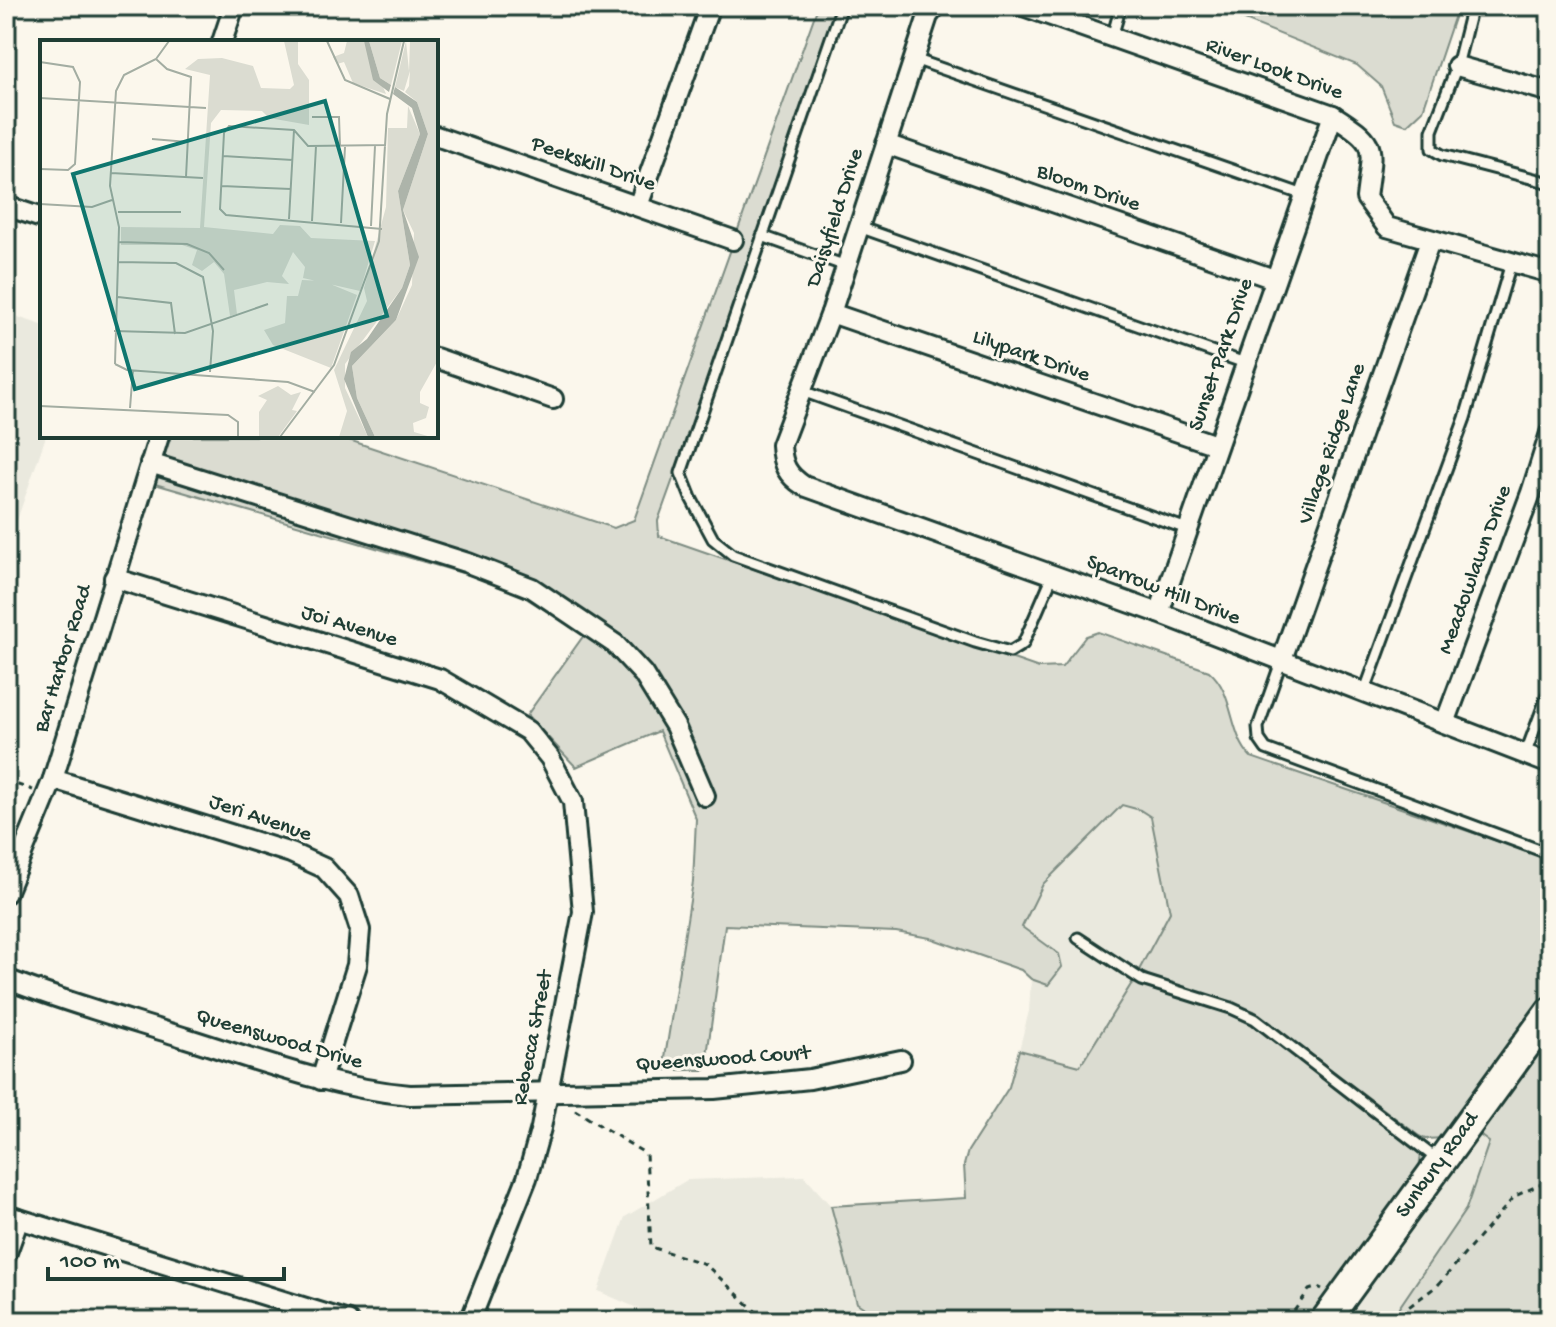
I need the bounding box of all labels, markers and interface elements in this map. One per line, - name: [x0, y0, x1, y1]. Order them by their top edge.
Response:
- street label: River Look Drive: [1202, 33, 1347, 107]
- inset map: [40, 40, 438, 438]
- street label: Peekskill Drive: [526, 131, 659, 199]
- street label: Daisyfield Drive: [801, 145, 871, 292]
- street label: Bloom Drive: [1032, 159, 1144, 219]
- street label: Sunset Park Drive: [1184, 275, 1261, 435]
- street label: Lilypark Drive: [969, 325, 1094, 389]
- street label: Village Ridge Lane: [1293, 360, 1373, 529]
- street label: Meadowlawn Drive: [1433, 481, 1519, 658]
- street label: Sparrow Hill Drive: [1082, 550, 1244, 633]
- street label: Bar Harbor Road: [29, 580, 99, 737]
- street label: Joi Avenue: [298, 600, 401, 654]
- street label: Jeri Avenue: [205, 789, 315, 849]
- street label: Rebecca Street: [508, 966, 560, 1108]
- street label: Queenswood Drive: [193, 1004, 366, 1076]
- street label: Queenswood Court: [635, 1041, 813, 1079]
- street label: Sunbury Road: [1391, 1106, 1487, 1224]
- scale bar: [48, 1231, 284, 1281]
- text: 100 m: [59, 1248, 120, 1277]

